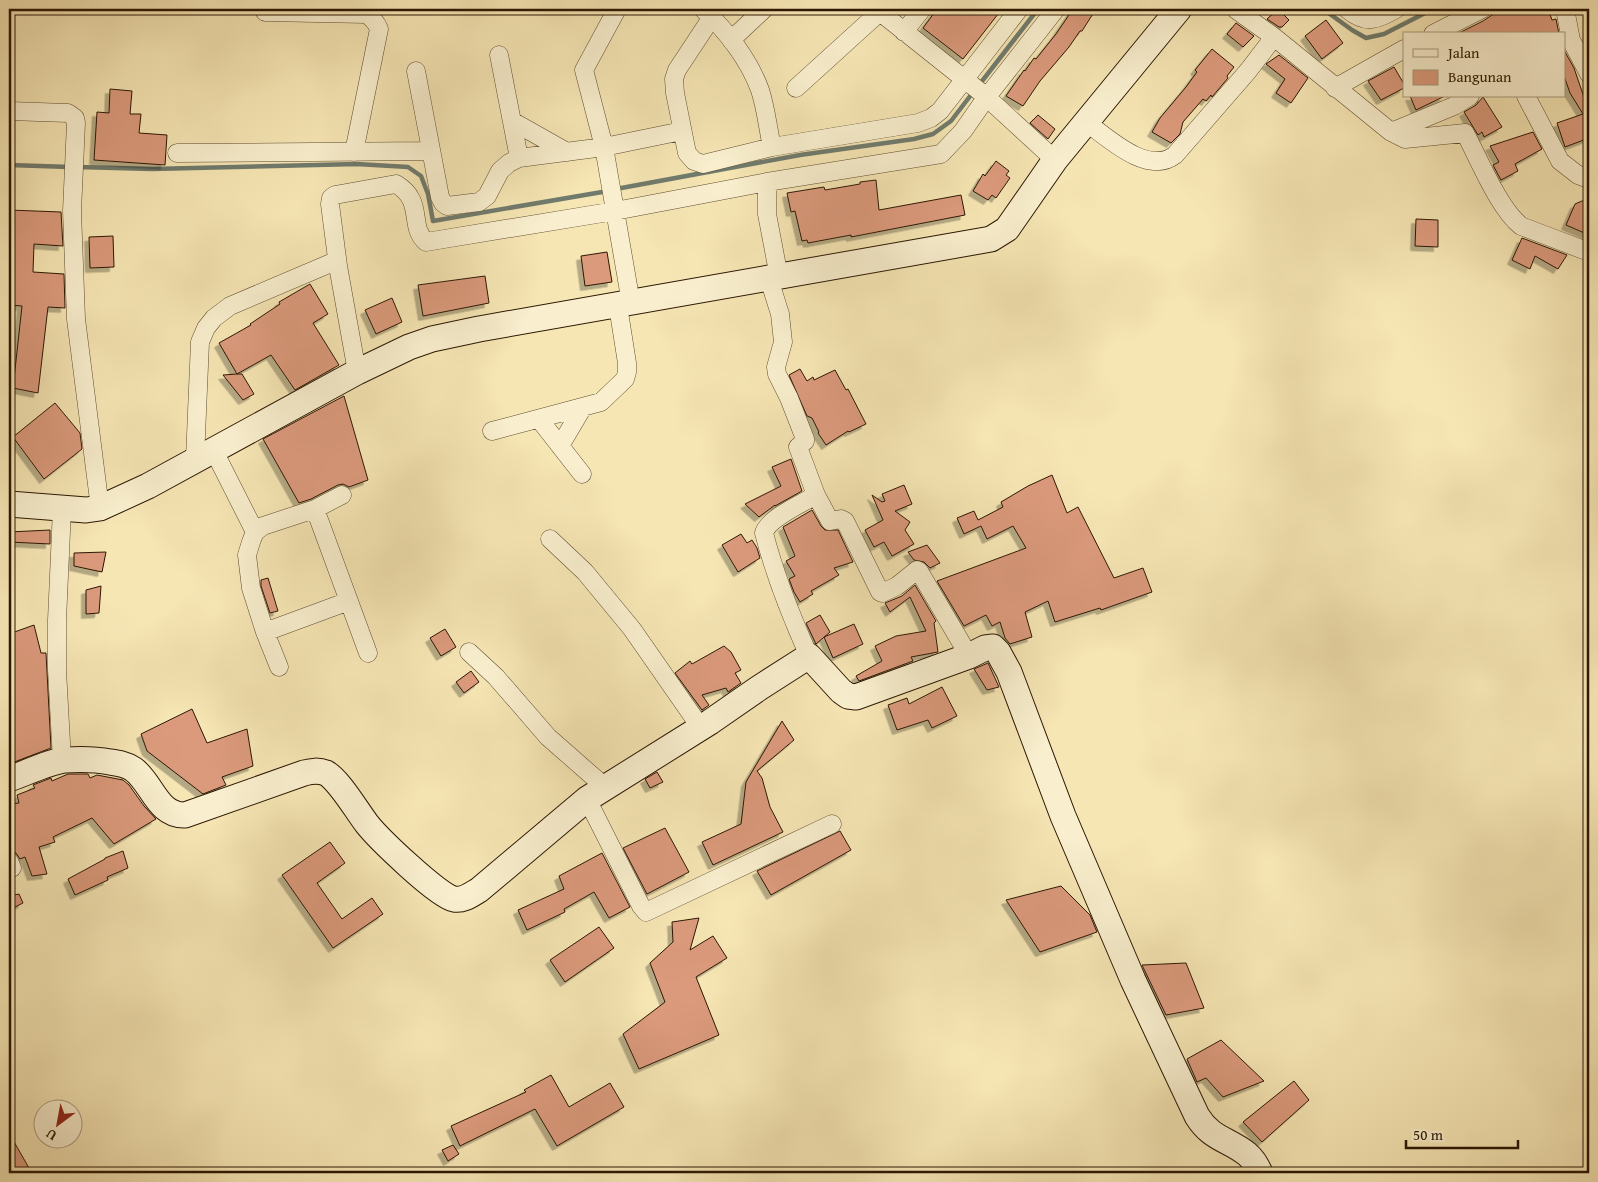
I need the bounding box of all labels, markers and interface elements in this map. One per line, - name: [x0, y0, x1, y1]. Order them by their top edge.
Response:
- legend: [1403, 32, 1566, 98]
- text: Jalan: [1446, 42, 1480, 63]
- text: Bangunan: [1448, 66, 1512, 87]
- north arrow: [32, 1100, 82, 1150]
- scale bar: [1406, 1117, 1518, 1149]
- text: U: [41, 1124, 60, 1146]
- text: 50 m: [1413, 1124, 1444, 1145]

